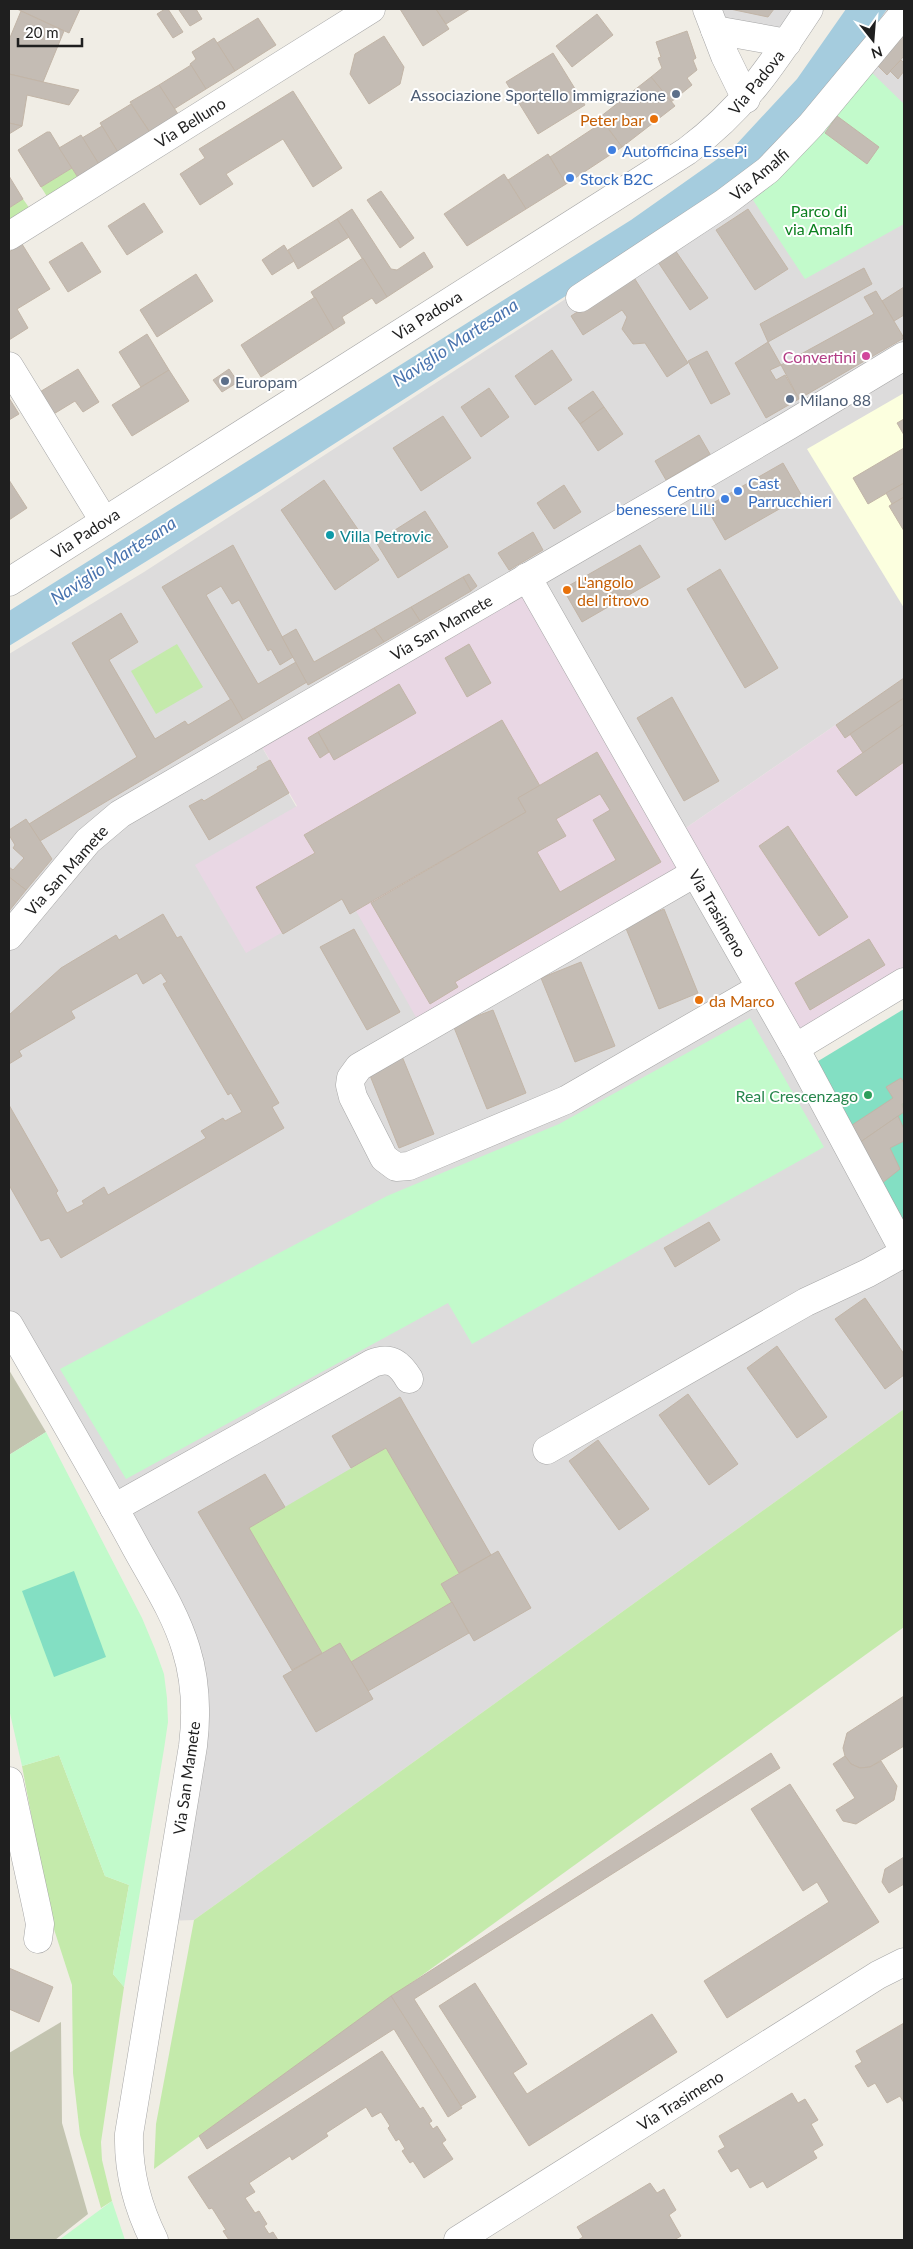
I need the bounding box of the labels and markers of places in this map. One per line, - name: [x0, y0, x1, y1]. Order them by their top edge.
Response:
- place label: Associazione Sportello immigrazione: [410, 85, 666, 104]
- marker: Associazione Sportello immigrazione: [670, 88, 682, 100]
- place label: Peter bar: [580, 110, 644, 129]
- marker: Peter bar: [648, 113, 660, 125]
- place label: Autofficina EssePi: [622, 141, 747, 160]
- marker: Autofficina EssePi: [606, 144, 618, 156]
- place label: Stock B2C: [580, 169, 654, 188]
- marker: Stock B2C: [564, 172, 576, 184]
- place label: Convertini: [783, 347, 856, 366]
- marker: Convertini: [860, 350, 872, 362]
- place label: Europam: [235, 372, 297, 391]
- marker: Europam: [219, 375, 231, 387]
- place label: Milano 88: [800, 390, 871, 409]
- marker: Milano 88: [784, 393, 796, 405]
- place label: Cast Parrucchieri: [748, 473, 832, 510]
- place label: Centro benessere LiLi: [616, 481, 715, 518]
- marker: Cast Parrucchieri: [732, 485, 744, 497]
- marker: Centro benessere LiLi: [719, 493, 731, 505]
- place label: Villa Petrovic: [340, 526, 432, 545]
- marker: Villa Petrovic: [324, 529, 336, 541]
- place label: L'angolo del ritrovo: [577, 572, 649, 609]
- marker: L'angolo del ritrovo: [561, 584, 573, 596]
- place label: da Marco: [709, 991, 775, 1010]
- marker: da Marco: [693, 994, 705, 1006]
- place label: Real Crescenzago: [735, 1086, 858, 1105]
- marker: Real Crescenzago: [862, 1089, 874, 1101]

